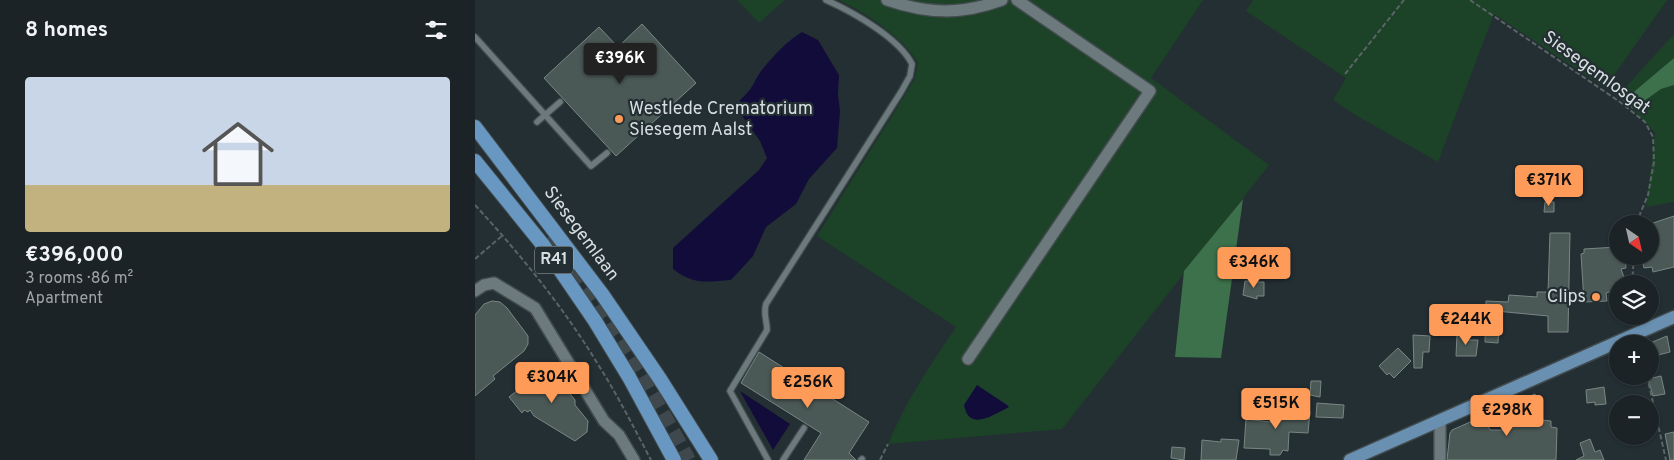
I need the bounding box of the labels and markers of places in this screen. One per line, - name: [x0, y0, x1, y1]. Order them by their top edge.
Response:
- pin: €396K: [585, 42, 655, 85]
- place label: Westlede Crematorium Siesegem Aalst: [629, 98, 813, 142]
- marker: Westlede Crematorium Siesegem Aalst: [613, 113, 625, 125]
- pin: €371K: [1514, 164, 1584, 207]
- pin: €346K: [1219, 246, 1289, 289]
- place label: Clips: [1547, 286, 1586, 309]
- marker: Clips: [1590, 291, 1602, 303]
- pin: €244K: [1431, 304, 1501, 346]
- pin: €304K: [517, 362, 587, 404]
- pin: €256K: [773, 366, 843, 409]
- pin: €515K: [1241, 388, 1311, 430]
- pin: €298K: [1472, 394, 1542, 437]

